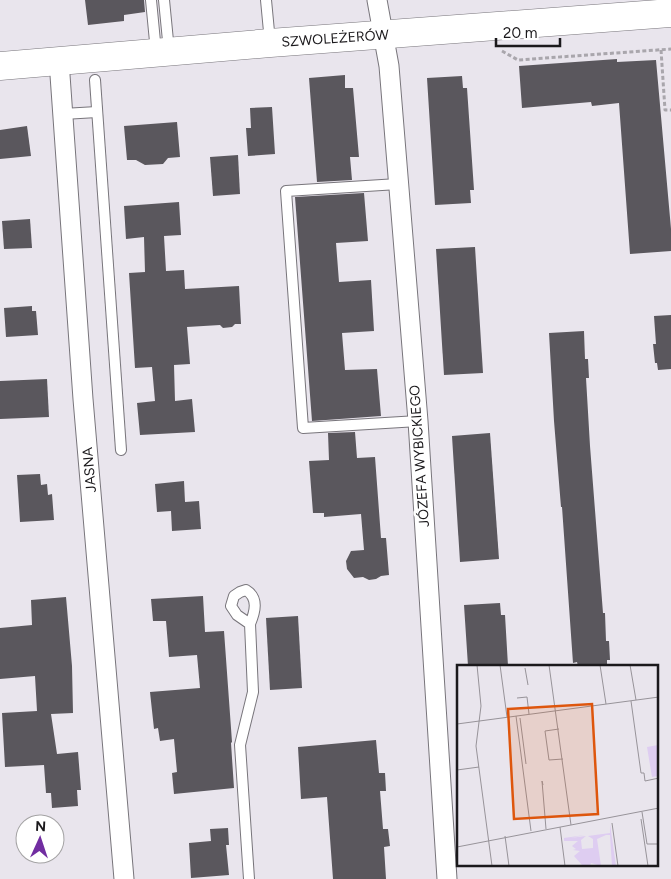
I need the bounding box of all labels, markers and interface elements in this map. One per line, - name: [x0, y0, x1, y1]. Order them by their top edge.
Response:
- scale bar: [496, 15, 560, 47]
- text: 20 m: [503, 24, 537, 42]
- street label: SZWOLEŻERÓW: [281, 26, 390, 51]
- street label: JÓZEFA WYBICKIEGO: [406, 384, 433, 528]
- street label: JASNA: [79, 446, 100, 493]
- inset map: [457, 665, 658, 866]
- north arrow: [15, 814, 65, 864]
- text: N: [35, 818, 47, 835]

